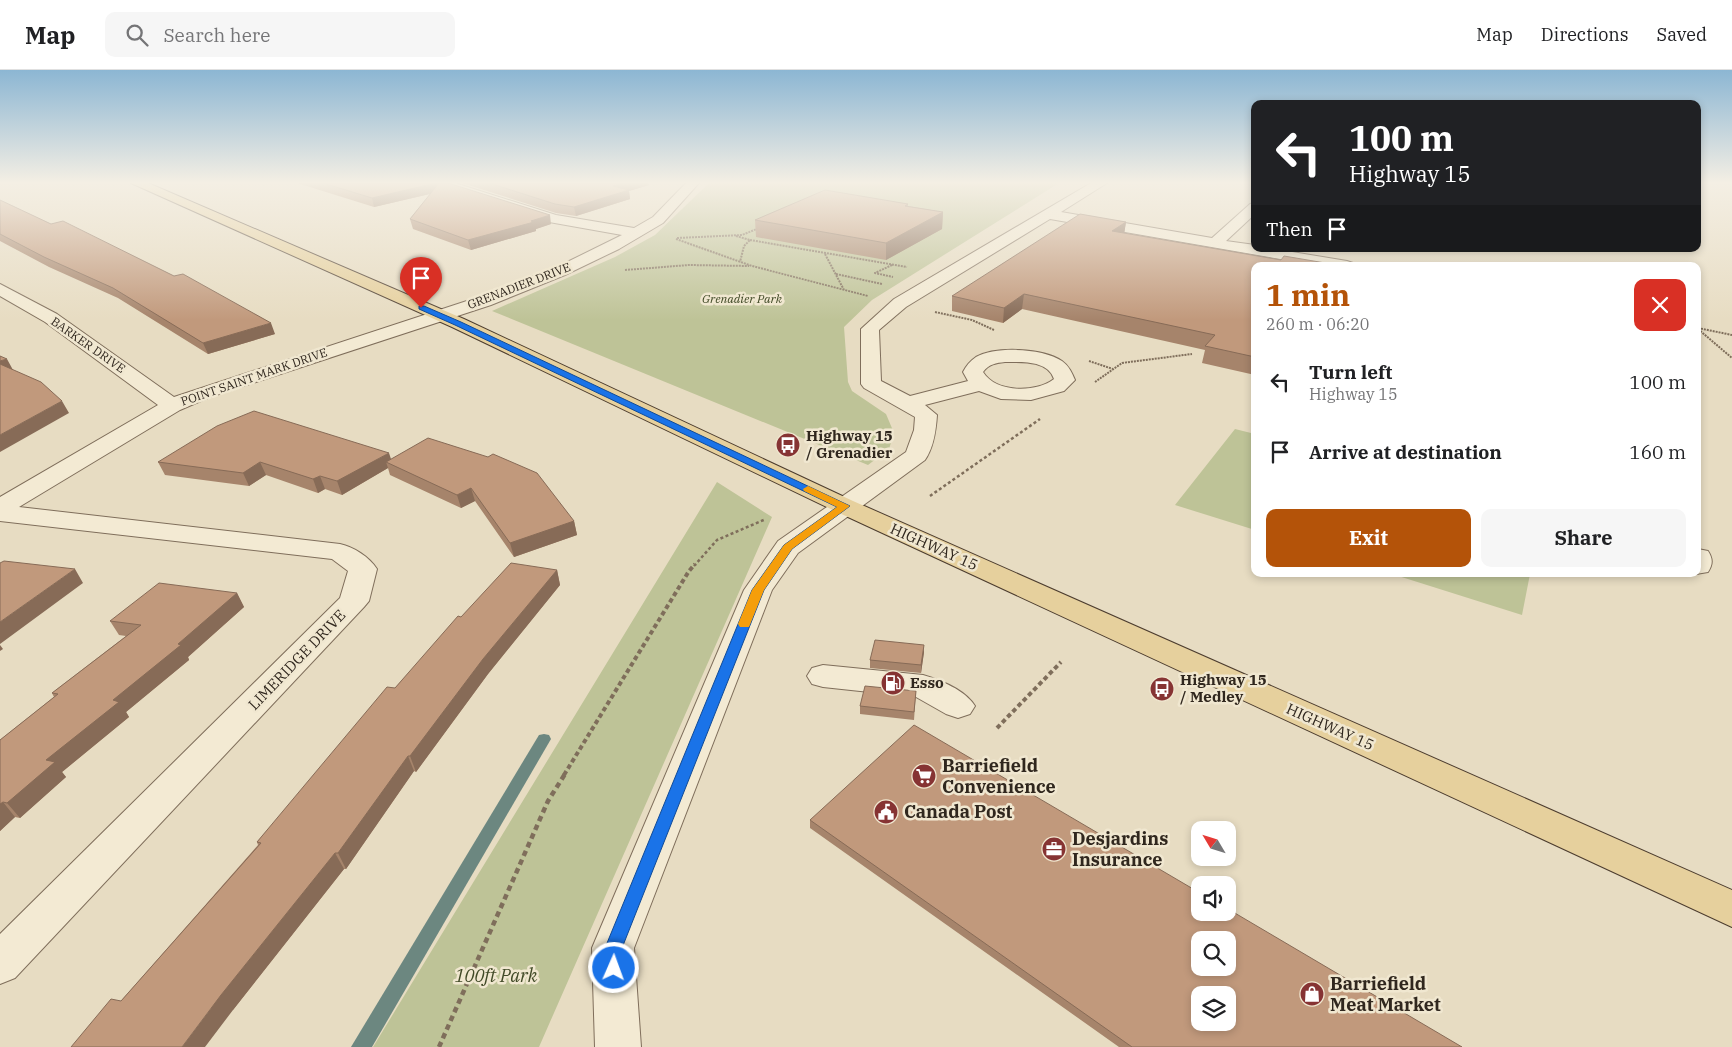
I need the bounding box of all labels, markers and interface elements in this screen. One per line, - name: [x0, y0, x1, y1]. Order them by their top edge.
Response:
- search box: [105, 12, 455, 57]
- text: Map: [25, 19, 75, 51]
- icon: search: [123, 21, 151, 49]
- text: Search here: [163, 23, 270, 47]
- text: Map: [1476, 23, 1513, 46]
- text: Directions: [1541, 23, 1629, 46]
- text: Saved: [1657, 23, 1707, 46]
- text: 100 m: [1349, 115, 1454, 161]
- icon: left: [1266, 120, 1331, 185]
- text: Highway 15: [1349, 159, 1471, 188]
- icon: arrive: [1323, 215, 1351, 243]
- text: Then: [1266, 217, 1313, 241]
- pin: [400, 257, 442, 308]
- street label: GRENADIER DRIVE: [465, 259, 573, 312]
- icon: arrive: [407, 264, 435, 292]
- text: 1 min: [1266, 275, 1350, 314]
- button: close: [1634, 279, 1686, 331]
- park label: Grenadier Park: [702, 291, 783, 306]
- street label: BARKER DRIVE: [48, 313, 128, 376]
- text: 260 m · 06:20: [1266, 314, 1369, 334]
- street label: POINT SAINT MARK DRIVE: [179, 344, 329, 409]
- text: Turn left: [1309, 360, 1392, 384]
- icon: left: [1266, 368, 1294, 396]
- text: 100 m: [1629, 370, 1686, 394]
- text: Highway 15: [1309, 384, 1398, 404]
- place label: Highway 15 / Grenadier: [806, 426, 893, 462]
- bus stop icon: Highway 15 / Grenadier: [775, 432, 801, 458]
- icon: arrive: [1266, 438, 1294, 466]
- text: Arrive at destination: [1309, 440, 1502, 464]
- text: 160 m: [1629, 440, 1686, 464]
- button: Exit: [1266, 509, 1471, 567]
- button: Share: [1481, 509, 1686, 567]
- street label: HIGHWAY 15: [887, 519, 981, 574]
- street label: LIMERIDGE DRIVE: [244, 606, 349, 714]
- fuel station icon: Esso: [880, 670, 906, 696]
- place label: Highway 15 / Medley: [1180, 670, 1267, 706]
- place label: Esso: [910, 673, 944, 692]
- bus stop icon: Highway 15 / Medley: [1149, 676, 1175, 702]
- street label: HIGHWAY 15: [1283, 699, 1377, 754]
- place label: Barriefield Convenience: [942, 754, 1056, 798]
- supermarket icon: Barriefield Convenience: [911, 763, 937, 789]
- public building icon: Canada Post: [873, 799, 899, 825]
- place label: Canada Post: [904, 800, 1012, 823]
- north arrow: [1191, 821, 1236, 866]
- map controls: [1191, 821, 1236, 1031]
- place label: Desjardins Insurance: [1072, 827, 1168, 871]
- office icon: Desjardins Insurance: [1041, 836, 1067, 862]
- button: sound: [1191, 876, 1236, 921]
- button: search: [1191, 931, 1236, 976]
- position arrow: [587, 941, 639, 993]
- park label: 100ft Park: [455, 964, 538, 987]
- place label: Barriefield Meat Market: [1330, 972, 1441, 1016]
- shop icon: Barriefield Meat Market: [1299, 981, 1325, 1007]
- button: layers: [1191, 986, 1236, 1031]

